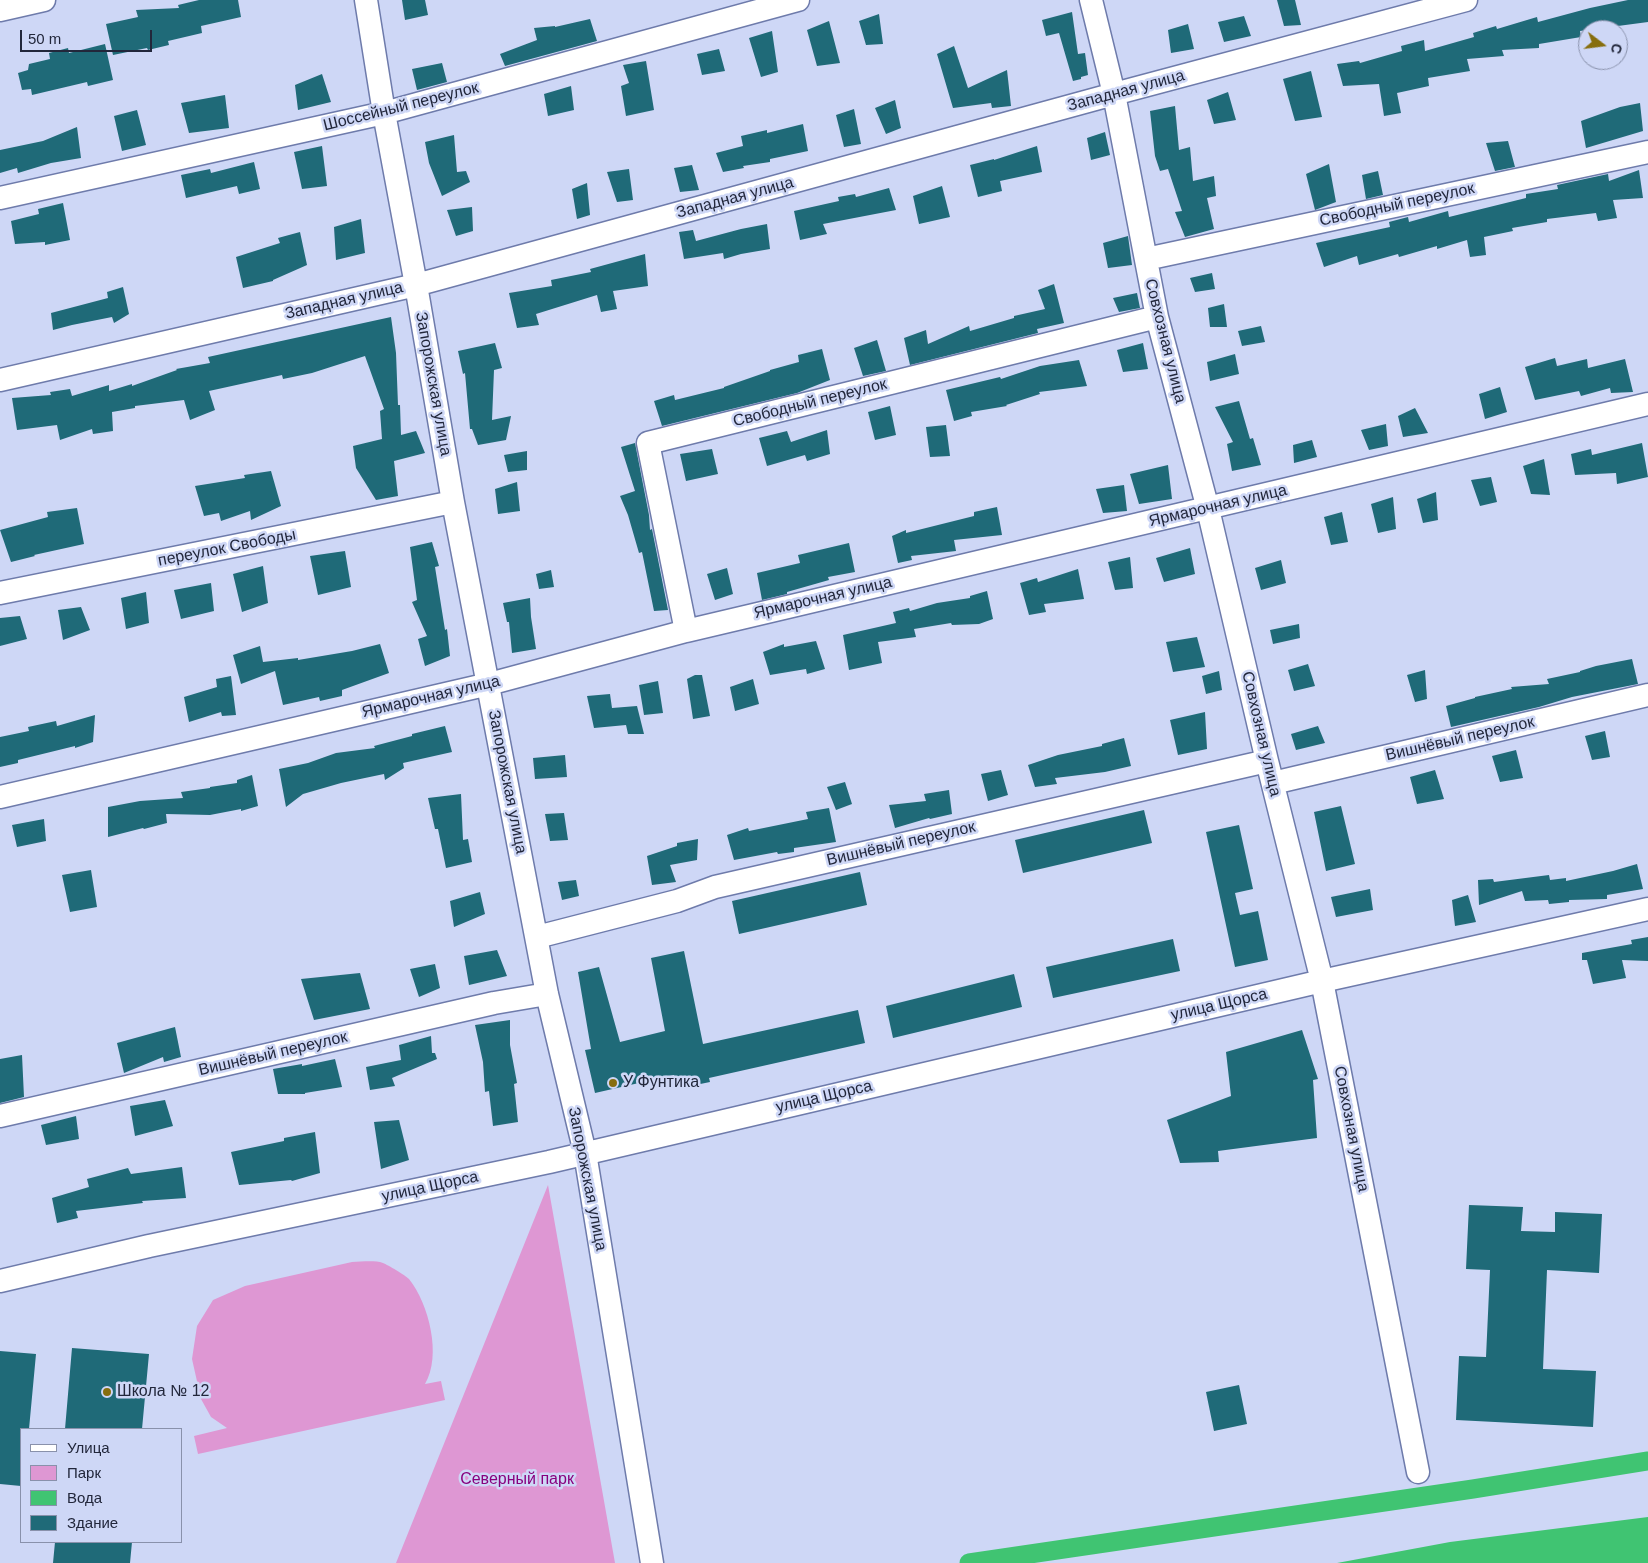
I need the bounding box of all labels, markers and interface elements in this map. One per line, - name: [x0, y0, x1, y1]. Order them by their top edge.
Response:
- scale bar: [22, 20, 155, 52]
- north arrow: [1578, 20, 1628, 70]
- text: 50 m: [28, 30, 61, 47]
- text: С: [1607, 42, 1626, 56]
- street label: Западная улица: [1065, 66, 1187, 116]
- street label: Шоссейный переулок: [321, 78, 481, 136]
- street label: Западная улица: [674, 173, 796, 223]
- street label: Свободный переулок: [1318, 179, 1476, 231]
- street label: Совхозная улица: [1140, 277, 1190, 405]
- street label: Западная улица: [283, 278, 405, 324]
- street label: Запорожская улица: [411, 311, 455, 457]
- street label: Свободный переулок: [731, 375, 889, 431]
- street label: Ярмарочная улица: [1147, 481, 1289, 531]
- street label: переулок Свободы: [156, 525, 298, 571]
- street label: Ярмарочная улица: [752, 573, 894, 623]
- street label: Совхозная улица: [1237, 670, 1285, 798]
- street label: Ярмарочная улица: [360, 672, 502, 722]
- street label: Запорожская улица: [484, 709, 530, 855]
- street label: Вишнёвый переулок: [1384, 713, 1536, 765]
- street label: Вишнёвый переулок: [825, 818, 977, 870]
- street label: улица Щорса: [1169, 985, 1269, 1025]
- street label: Вишнёвый переулок: [197, 1028, 349, 1080]
- street label: Совхозная улица: [1329, 1065, 1373, 1193]
- place label: У Фунтика: [623, 1073, 699, 1093]
- marker: У Фунтика: [607, 1077, 619, 1089]
- street label: улица Щорса: [774, 1077, 874, 1117]
- street label: Запорожская улица: [564, 1106, 610, 1252]
- street label: улица Щорса: [380, 1167, 480, 1207]
- place label: Школа № 12: [117, 1382, 209, 1402]
- marker: Школа № 12: [101, 1386, 113, 1398]
- legend: [20, 1428, 182, 1543]
- text: Улица: [67, 1439, 110, 1456]
- text: Парк: [67, 1464, 101, 1481]
- park label: Северный парк: [460, 1470, 574, 1490]
- text: Вода: [67, 1489, 102, 1506]
- text: Здание: [67, 1514, 118, 1531]

